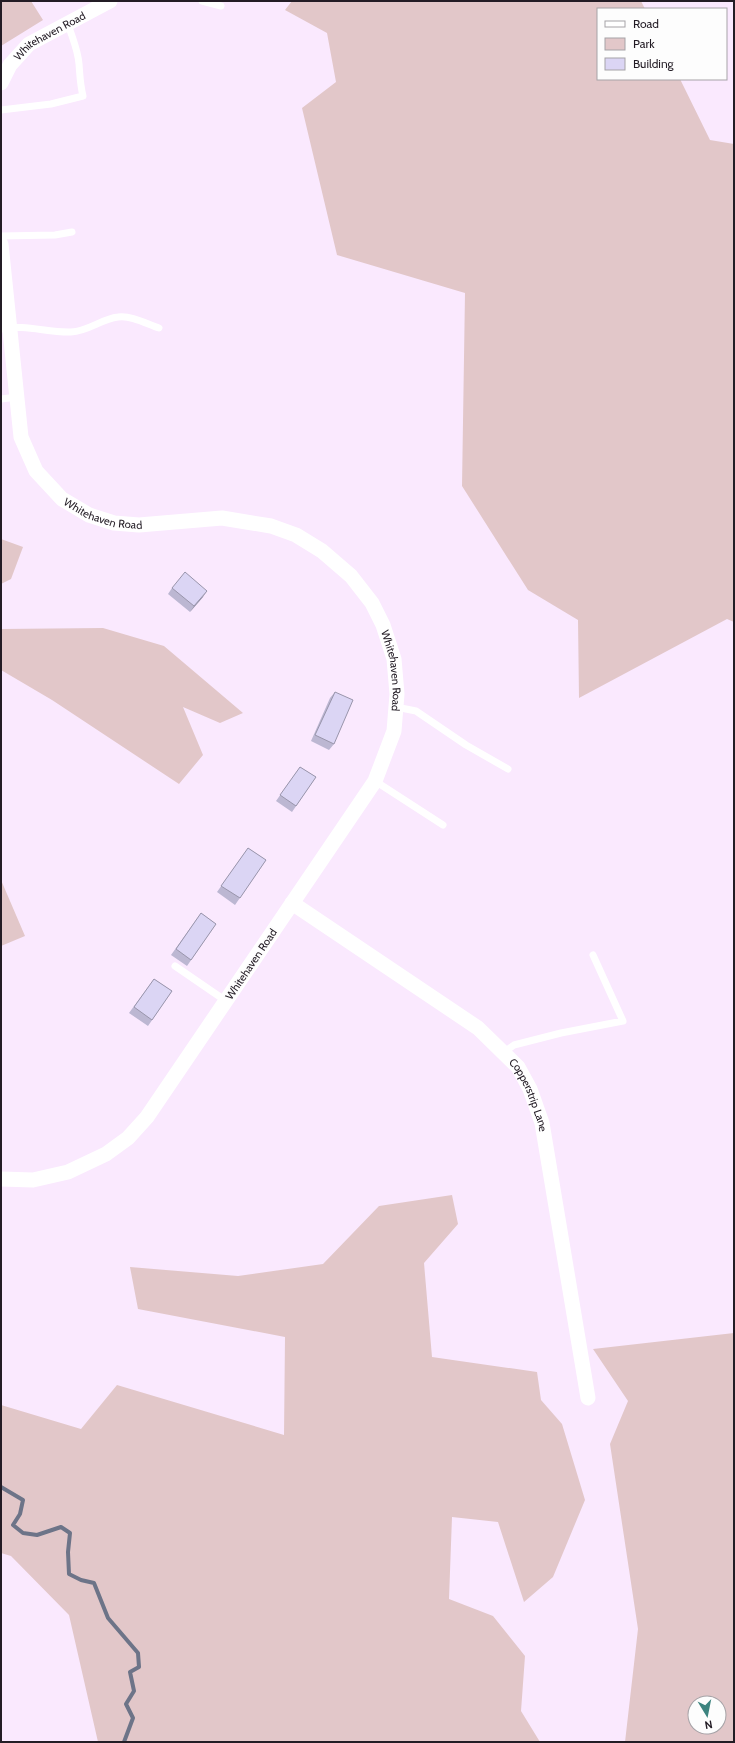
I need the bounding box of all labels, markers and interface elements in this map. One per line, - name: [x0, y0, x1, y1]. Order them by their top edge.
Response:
- street label: Whitehaven Road: [11, 8, 88, 63]
- legend: [597, 8, 727, 80]
- text: Road: [633, 16, 659, 31]
- text: Park: [633, 36, 655, 51]
- text: Building: [633, 56, 675, 71]
- street label: Whitehaven Road: [61, 495, 143, 532]
- street label: Whitehaven Road: [378, 628, 404, 712]
- street label: Whitehaven Road: [222, 926, 280, 1002]
- street label: Copperstrip Lane: [506, 1055, 550, 1133]
- north arrow: [687, 1695, 727, 1735]
- text: N: [704, 1717, 714, 1732]

